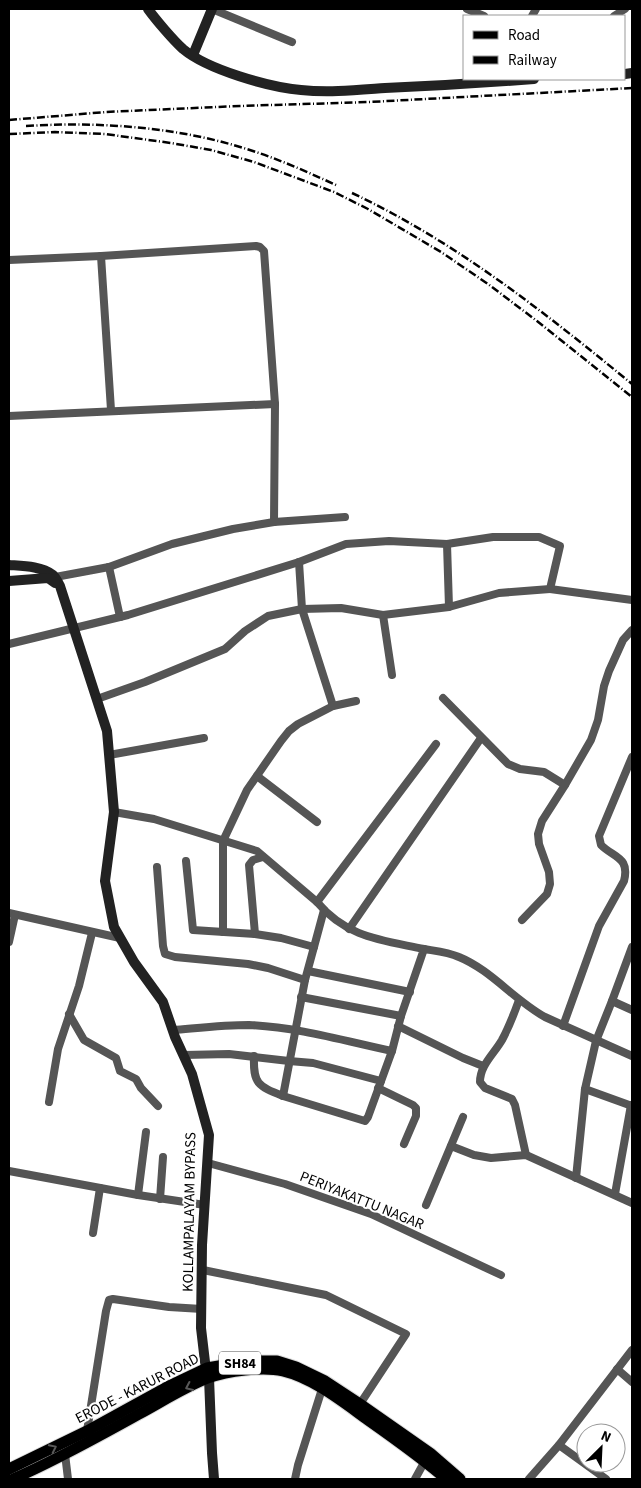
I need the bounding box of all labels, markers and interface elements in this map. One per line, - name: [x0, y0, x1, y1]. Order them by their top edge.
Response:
- legend: [463, 15, 626, 80]
- text: Road: [508, 25, 540, 46]
- text: Railway: [508, 50, 557, 71]
- street label: KOLLAMPALAYAM BYPASS: [178, 1132, 201, 1292]
- street label: PERIYAKATTU NAGAR: [297, 1166, 427, 1235]
- street label: ERODE - KARUR ROAD: [72, 1348, 203, 1429]
- road number: SH84: [219, 1352, 261, 1375]
- one-way arrow: [185, 1381, 194, 1392]
- north arrow: [576, 1423, 626, 1473]
- text: N: [598, 1426, 614, 1448]
- one-way arrow: [47, 1444, 56, 1454]

